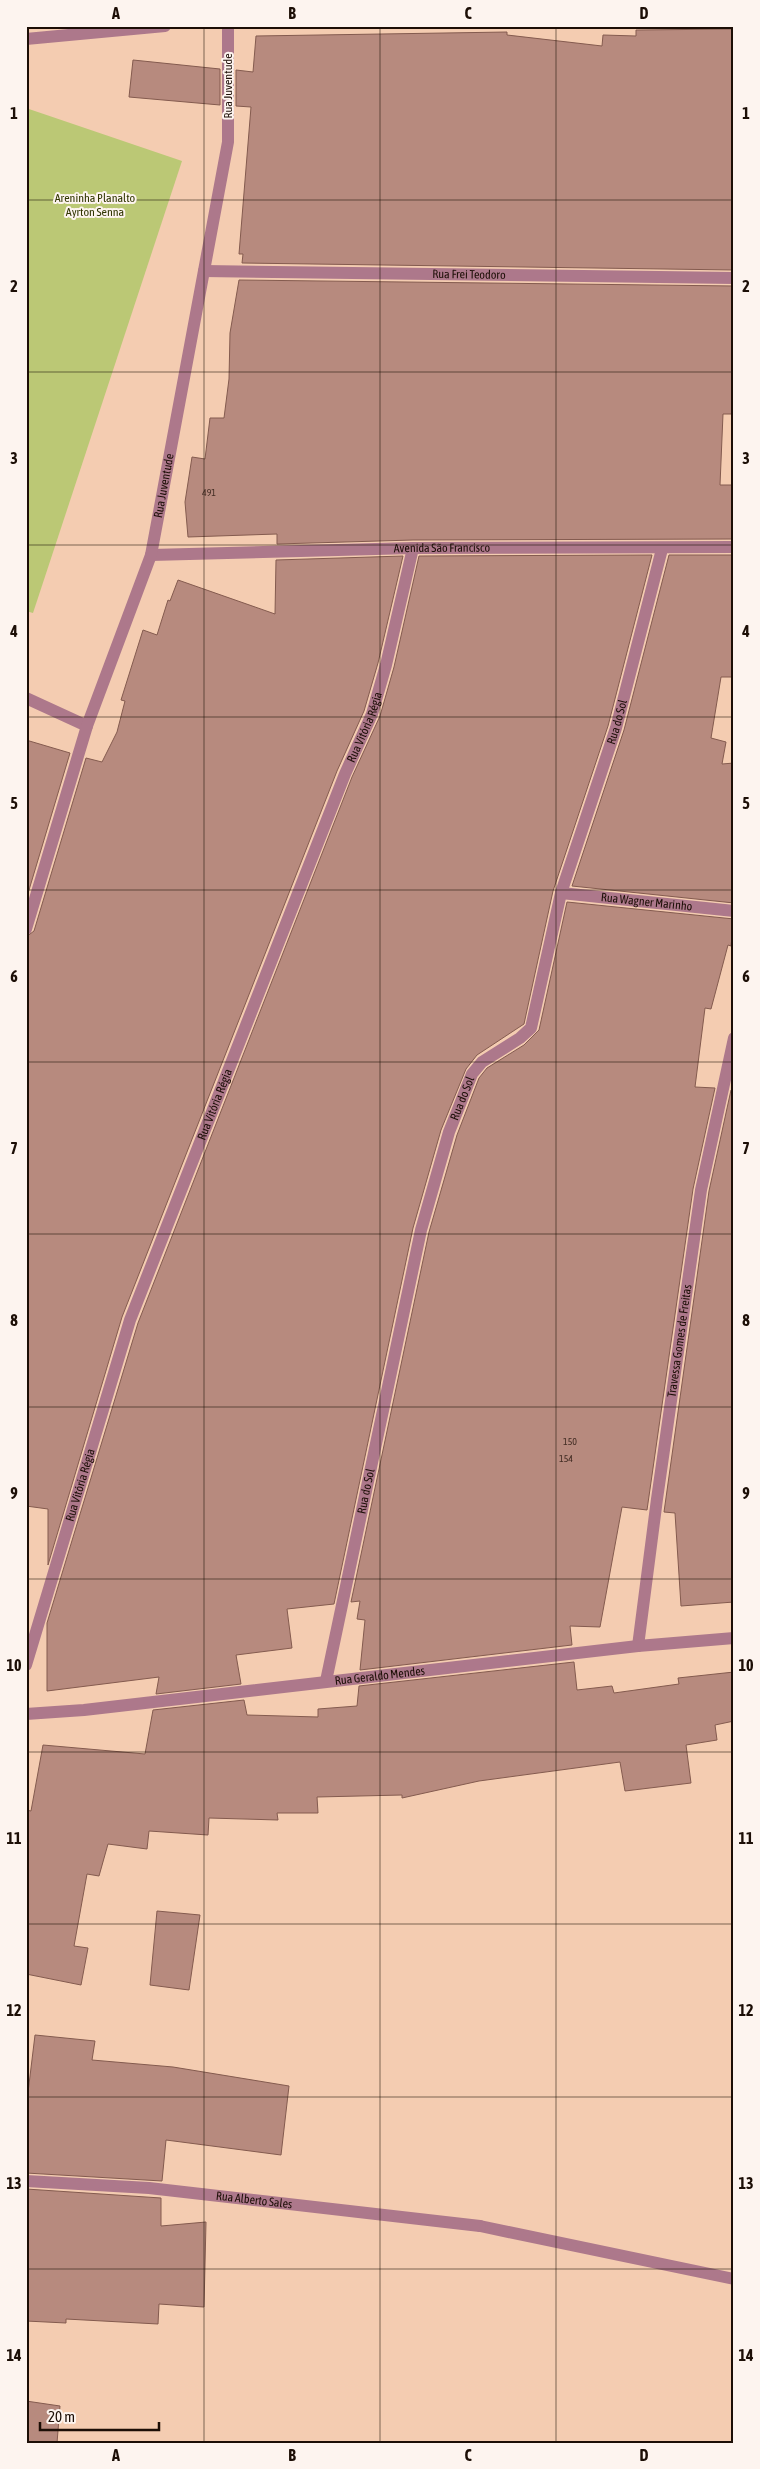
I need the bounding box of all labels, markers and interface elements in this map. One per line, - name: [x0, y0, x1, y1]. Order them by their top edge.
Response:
- text: A: [111, 4, 120, 22]
- text: B: [288, 4, 296, 22]
- text: C: [464, 4, 472, 22]
- text: D: [640, 4, 649, 22]
- street label: Rua Juventude: [221, 53, 235, 119]
- text: 1: [10, 104, 18, 122]
- text: 1: [742, 104, 750, 122]
- park label: Areninha Planalto Ayrton Senna: [55, 191, 136, 219]
- street label: Rua Frei Teodoro: [432, 267, 506, 282]
- text: 2: [10, 277, 18, 295]
- text: 2: [742, 277, 750, 295]
- text: 3: [10, 449, 18, 467]
- text: 3: [742, 449, 750, 467]
- street label: Rua Juventude: [151, 452, 177, 519]
- house number: 491: [202, 487, 216, 498]
- street label: Avenida São Francisco: [393, 541, 491, 556]
- text: 4: [9, 622, 18, 640]
- text: 4: [741, 622, 750, 640]
- street label: Rua Vitória Régia: [344, 690, 385, 765]
- street label: Rua do Sol: [604, 697, 630, 746]
- text: 5: [10, 794, 18, 812]
- text: 5: [742, 794, 750, 812]
- street label: Rua Wagner Marinho: [600, 890, 693, 914]
- text: 6: [10, 967, 18, 985]
- text: 6: [742, 967, 750, 985]
- street label: Rua Vitória Régia: [195, 1067, 235, 1142]
- street label: Rua do Sol: [447, 1074, 478, 1122]
- text: 7: [10, 1139, 18, 1157]
- text: 7: [742, 1139, 750, 1157]
- street label: Travessa Gomes de Freitas: [665, 1283, 694, 1398]
- text: 8: [10, 1311, 18, 1329]
- text: 8: [742, 1311, 750, 1329]
- house number: 150: [563, 1436, 577, 1447]
- street label: Rua Vitória Régia: [63, 1447, 98, 1523]
- house number: 154: [559, 1453, 573, 1464]
- street label: Rua do Sol: [354, 1466, 378, 1515]
- text: 9: [10, 1484, 18, 1502]
- text: 9: [742, 1484, 750, 1502]
- text: 10: [6, 1656, 22, 1674]
- text: 10: [738, 1656, 754, 1674]
- street label: Rua Geraldo Mendes: [334, 1664, 426, 1688]
- text: 11: [6, 1829, 22, 1847]
- text: 11: [738, 1829, 754, 1847]
- text: 12: [6, 2001, 22, 2019]
- text: 12: [738, 2001, 754, 2019]
- text: 13: [6, 2174, 22, 2192]
- text: 13: [738, 2174, 754, 2192]
- street label: Rua Alberto Sales: [215, 2189, 293, 2211]
- text: 14: [6, 2346, 22, 2364]
- text: 14: [738, 2346, 754, 2364]
- scale bar: [40, 2399, 159, 2431]
- text: 20 m: [48, 2408, 75, 2425]
- text: A: [111, 2446, 120, 2464]
- text: B: [288, 2446, 296, 2464]
- text: C: [464, 2446, 472, 2464]
- text: D: [640, 2446, 649, 2464]

